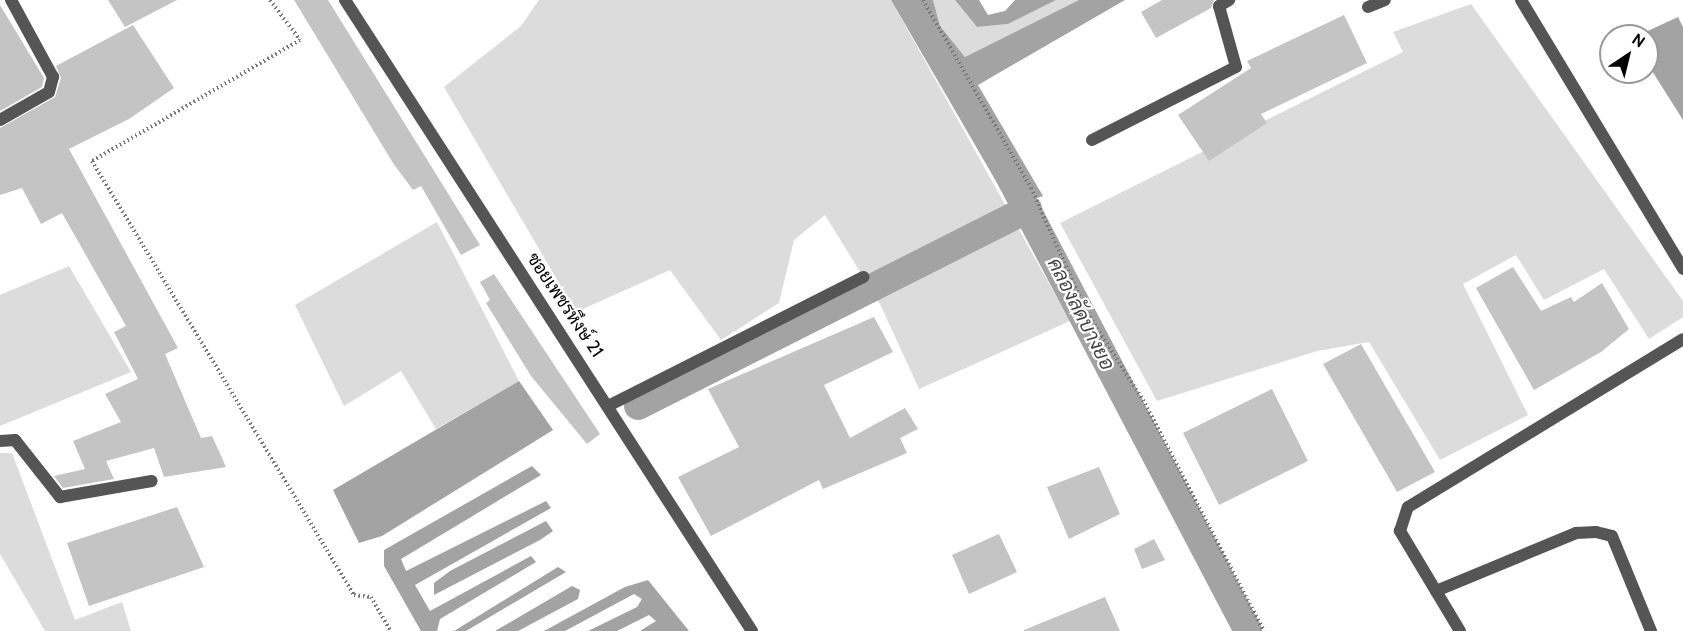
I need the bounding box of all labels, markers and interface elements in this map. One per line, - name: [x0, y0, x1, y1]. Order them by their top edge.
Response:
- north arrow: [1599, 24, 1659, 84]
- text: N: [1628, 29, 1649, 52]
- street label: ซอยเพชรหึงษ์ 21: [522, 249, 608, 361]
- water label: คลองลัดบางยอ: [1042, 254, 1120, 374]

